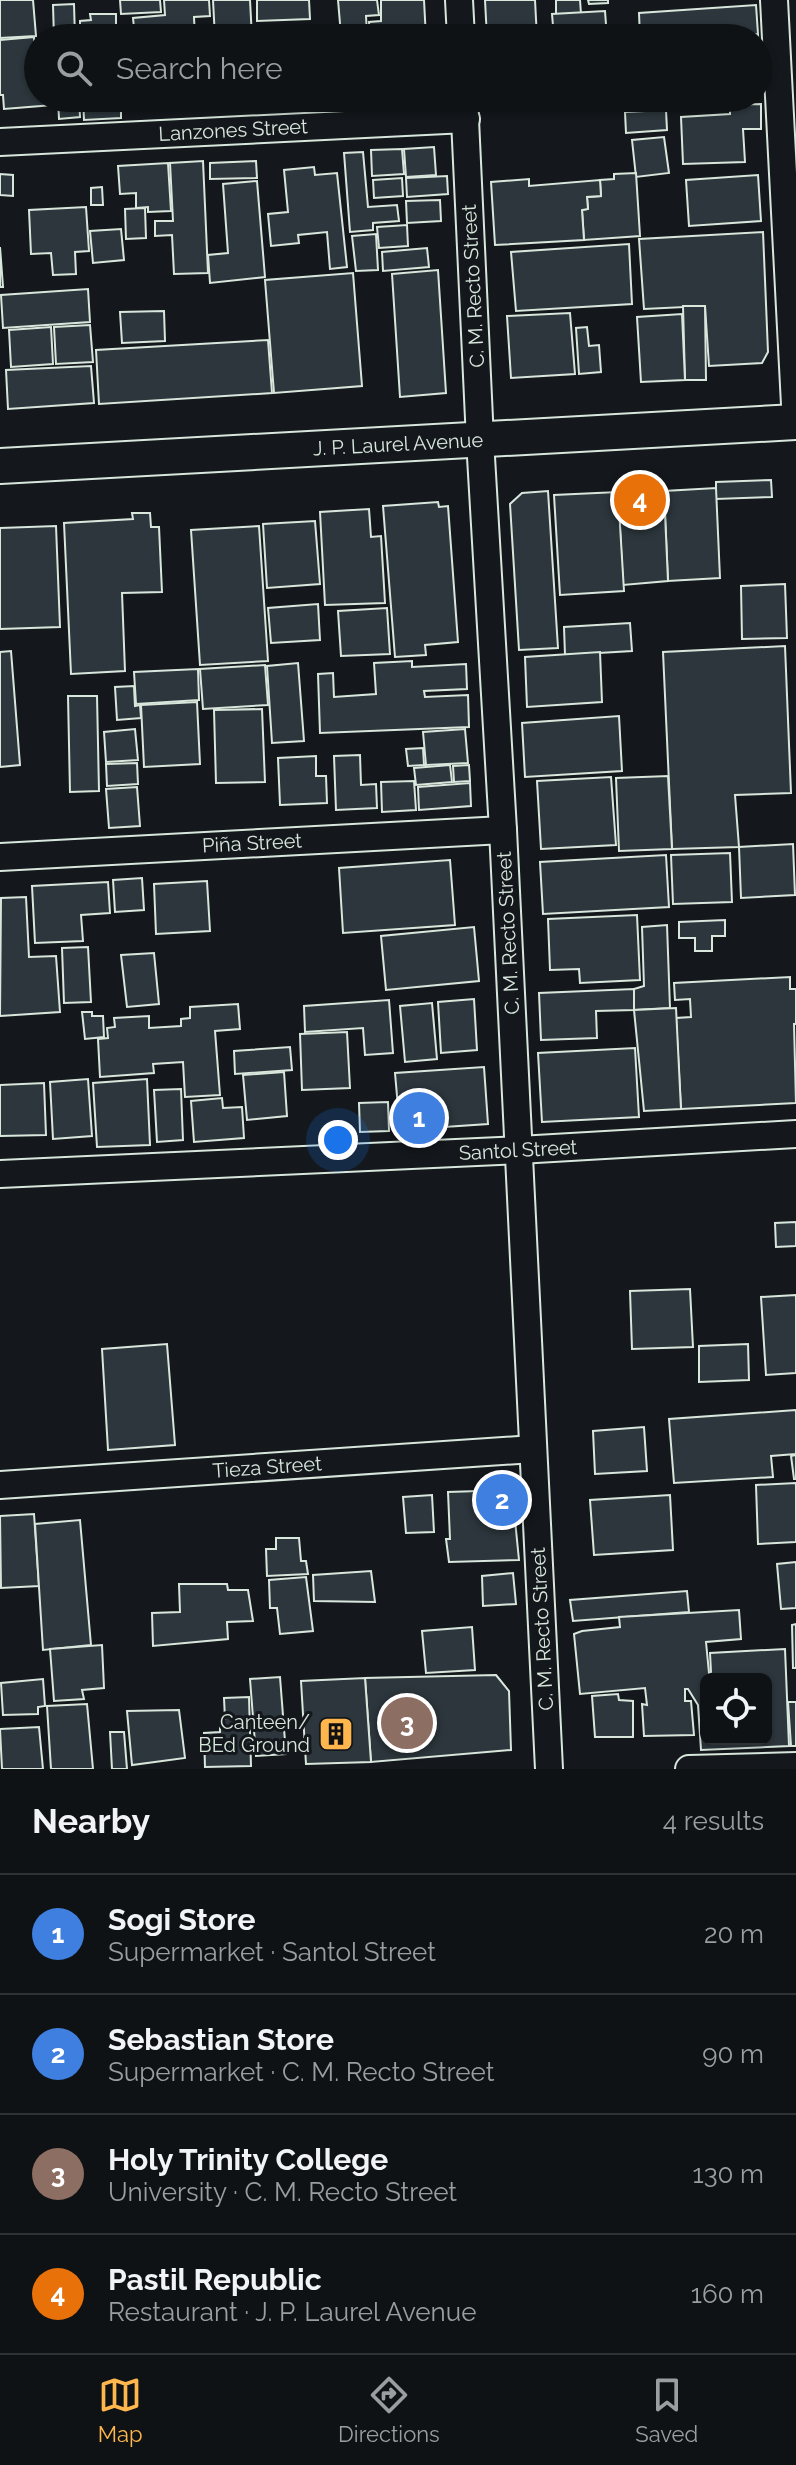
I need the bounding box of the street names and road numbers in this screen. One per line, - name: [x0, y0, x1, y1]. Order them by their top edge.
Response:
- street label: Lanzones Street: [158, 114, 308, 146]
- street label: C. M. Recto Street: [457, 203, 489, 368]
- street label: J. P. Laurel Avenue: [312, 428, 484, 460]
- street label: Piña Street: [201, 828, 303, 858]
- street label: C. M. Recto Street: [492, 850, 524, 1015]
- street label: Santol Street: [458, 1135, 578, 1165]
- street label: Tieza Street: [212, 1451, 323, 1483]
- street label: C. M. Recto Street: [526, 1546, 558, 1711]

